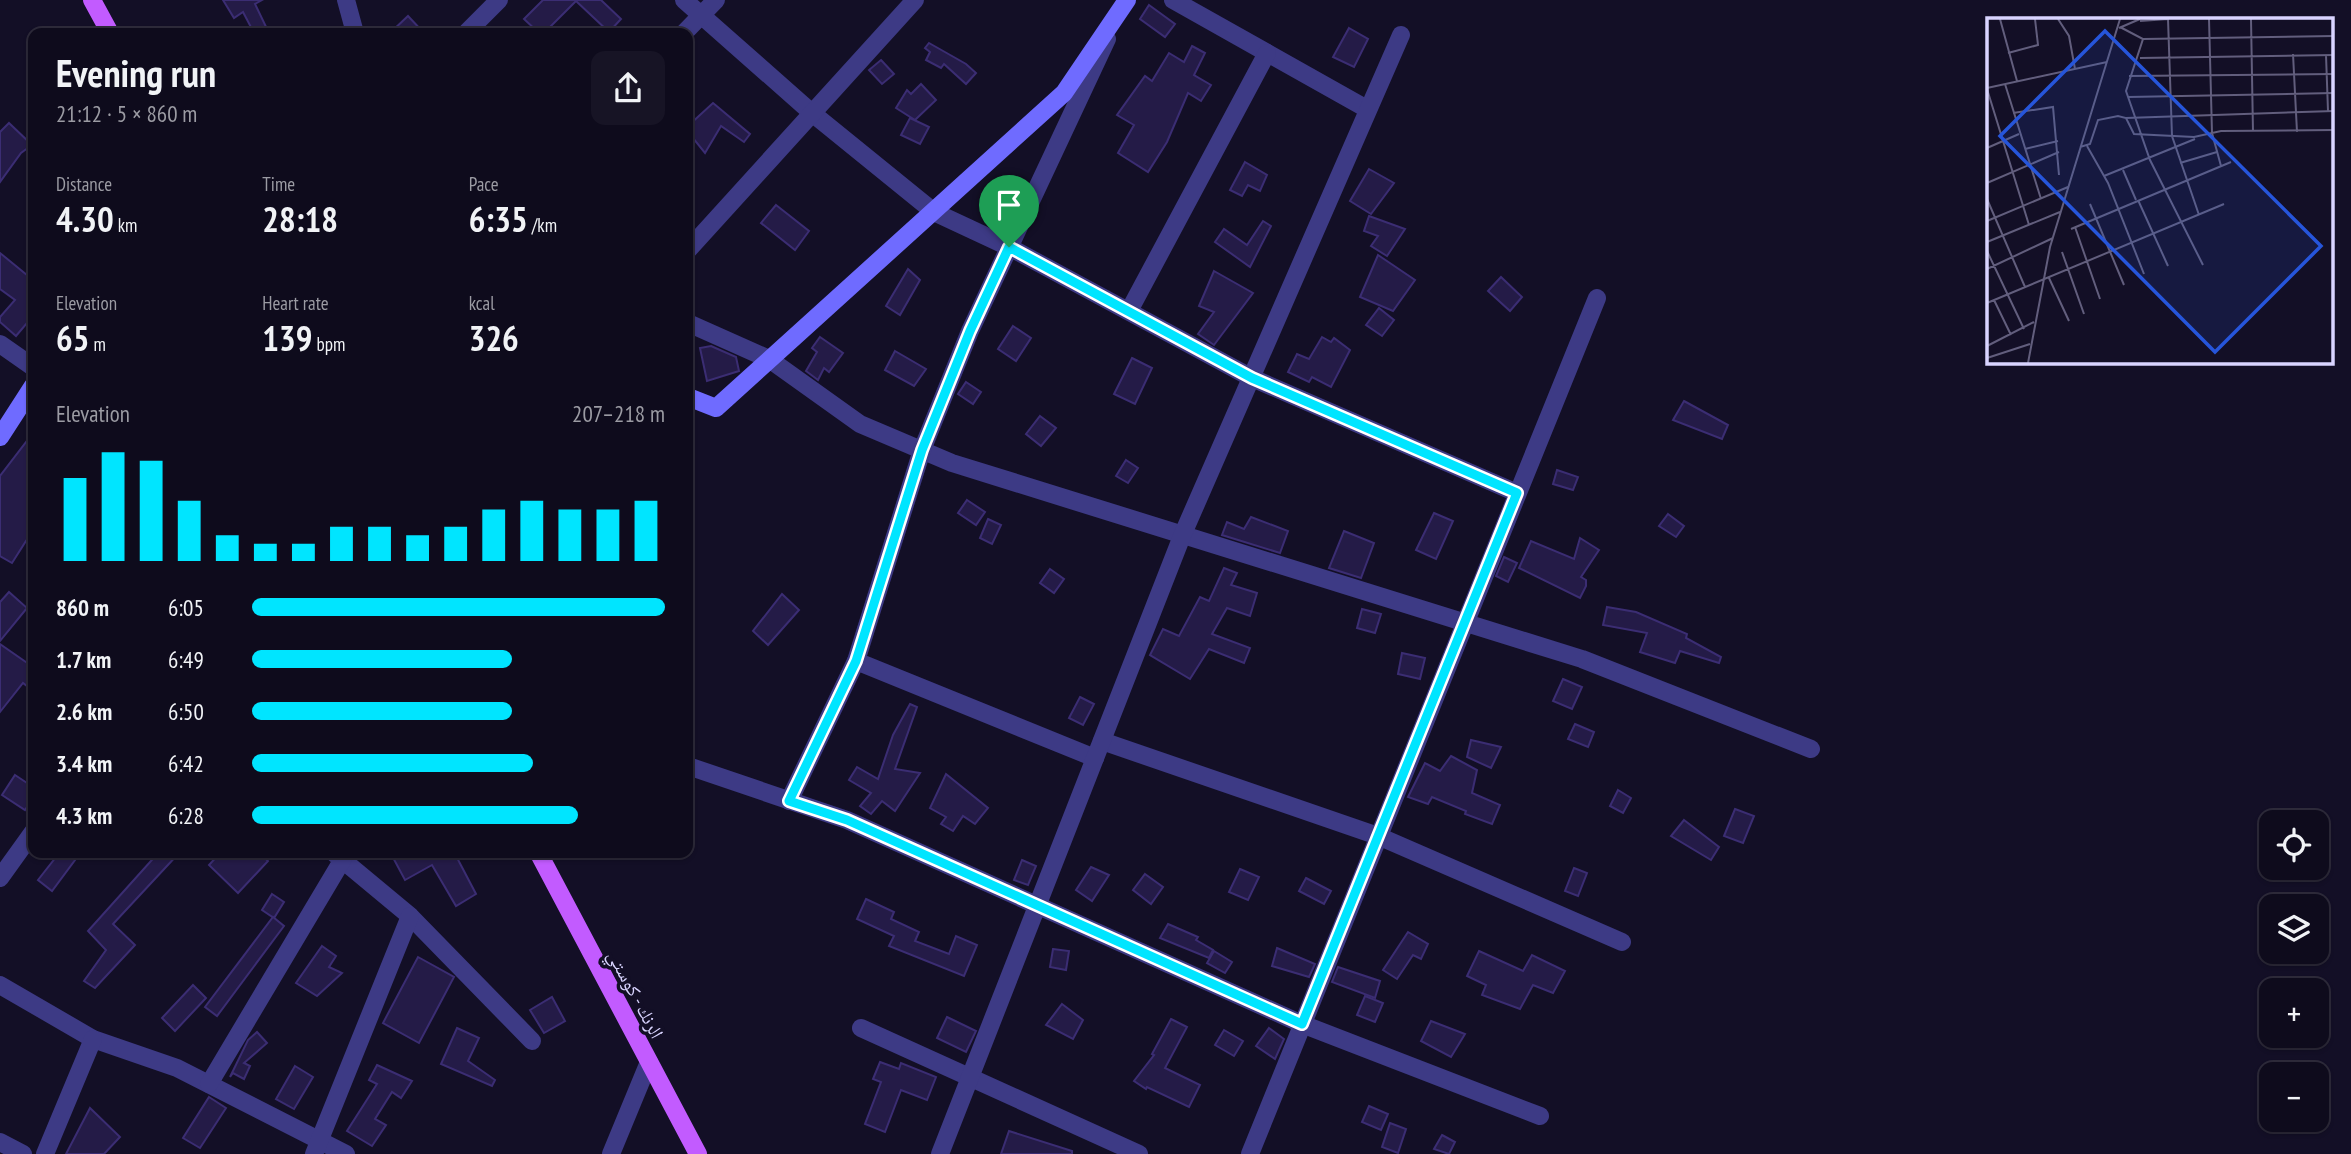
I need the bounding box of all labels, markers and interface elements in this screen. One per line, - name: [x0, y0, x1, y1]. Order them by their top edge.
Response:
- inset map: [1987, 18, 2334, 364]
- text: Evening run: [56, 48, 216, 97]
- button: share: [591, 51, 665, 125]
- text: 21:12 · 5 × 860 m: [56, 99, 197, 128]
- text: Distance: [56, 172, 112, 196]
- text: Time: [262, 172, 295, 196]
- text: Pace: [469, 172, 499, 196]
- pin: [979, 175, 1039, 247]
- icon: arrive: [990, 186, 1028, 224]
- text: 4.30: [56, 196, 114, 242]
- text: 28:18: [262, 196, 338, 242]
- text: 6:35: [469, 196, 528, 242]
- text: km: [114, 213, 137, 237]
- text: /km: [528, 213, 557, 237]
- text: Elevation: [56, 291, 117, 315]
- text: Heart rate: [262, 291, 329, 315]
- text: kcal: [469, 291, 495, 315]
- text: 65: [56, 315, 89, 361]
- text: 139: [262, 315, 313, 361]
- text: 326: [469, 315, 519, 361]
- text: m: [89, 332, 106, 356]
- text: bpm: [313, 332, 345, 356]
- text: Elevation: [56, 399, 130, 428]
- text: 207–218 m: [572, 399, 665, 428]
- text: 860 m: [56, 593, 109, 622]
- text: 6:05: [168, 593, 204, 622]
- text: 1.7 km: [56, 645, 111, 674]
- text: 6:49: [168, 645, 204, 674]
- text: 2.6 km: [56, 697, 112, 726]
- text: 6:50: [168, 697, 204, 726]
- text: 3.4 km: [56, 749, 112, 778]
- text: 6:42: [168, 749, 204, 778]
- text: 4.3 km: [56, 801, 112, 830]
- text: 6:28: [168, 801, 204, 830]
- map controls: [2259, 810, 2329, 1132]
- button: locate: [2259, 810, 2329, 880]
- button: layers: [2259, 894, 2329, 964]
- street label: الرنك - كوستي: [599, 946, 669, 1044]
- button: +: [2259, 978, 2329, 1048]
- button: −: [2259, 1062, 2329, 1132]

